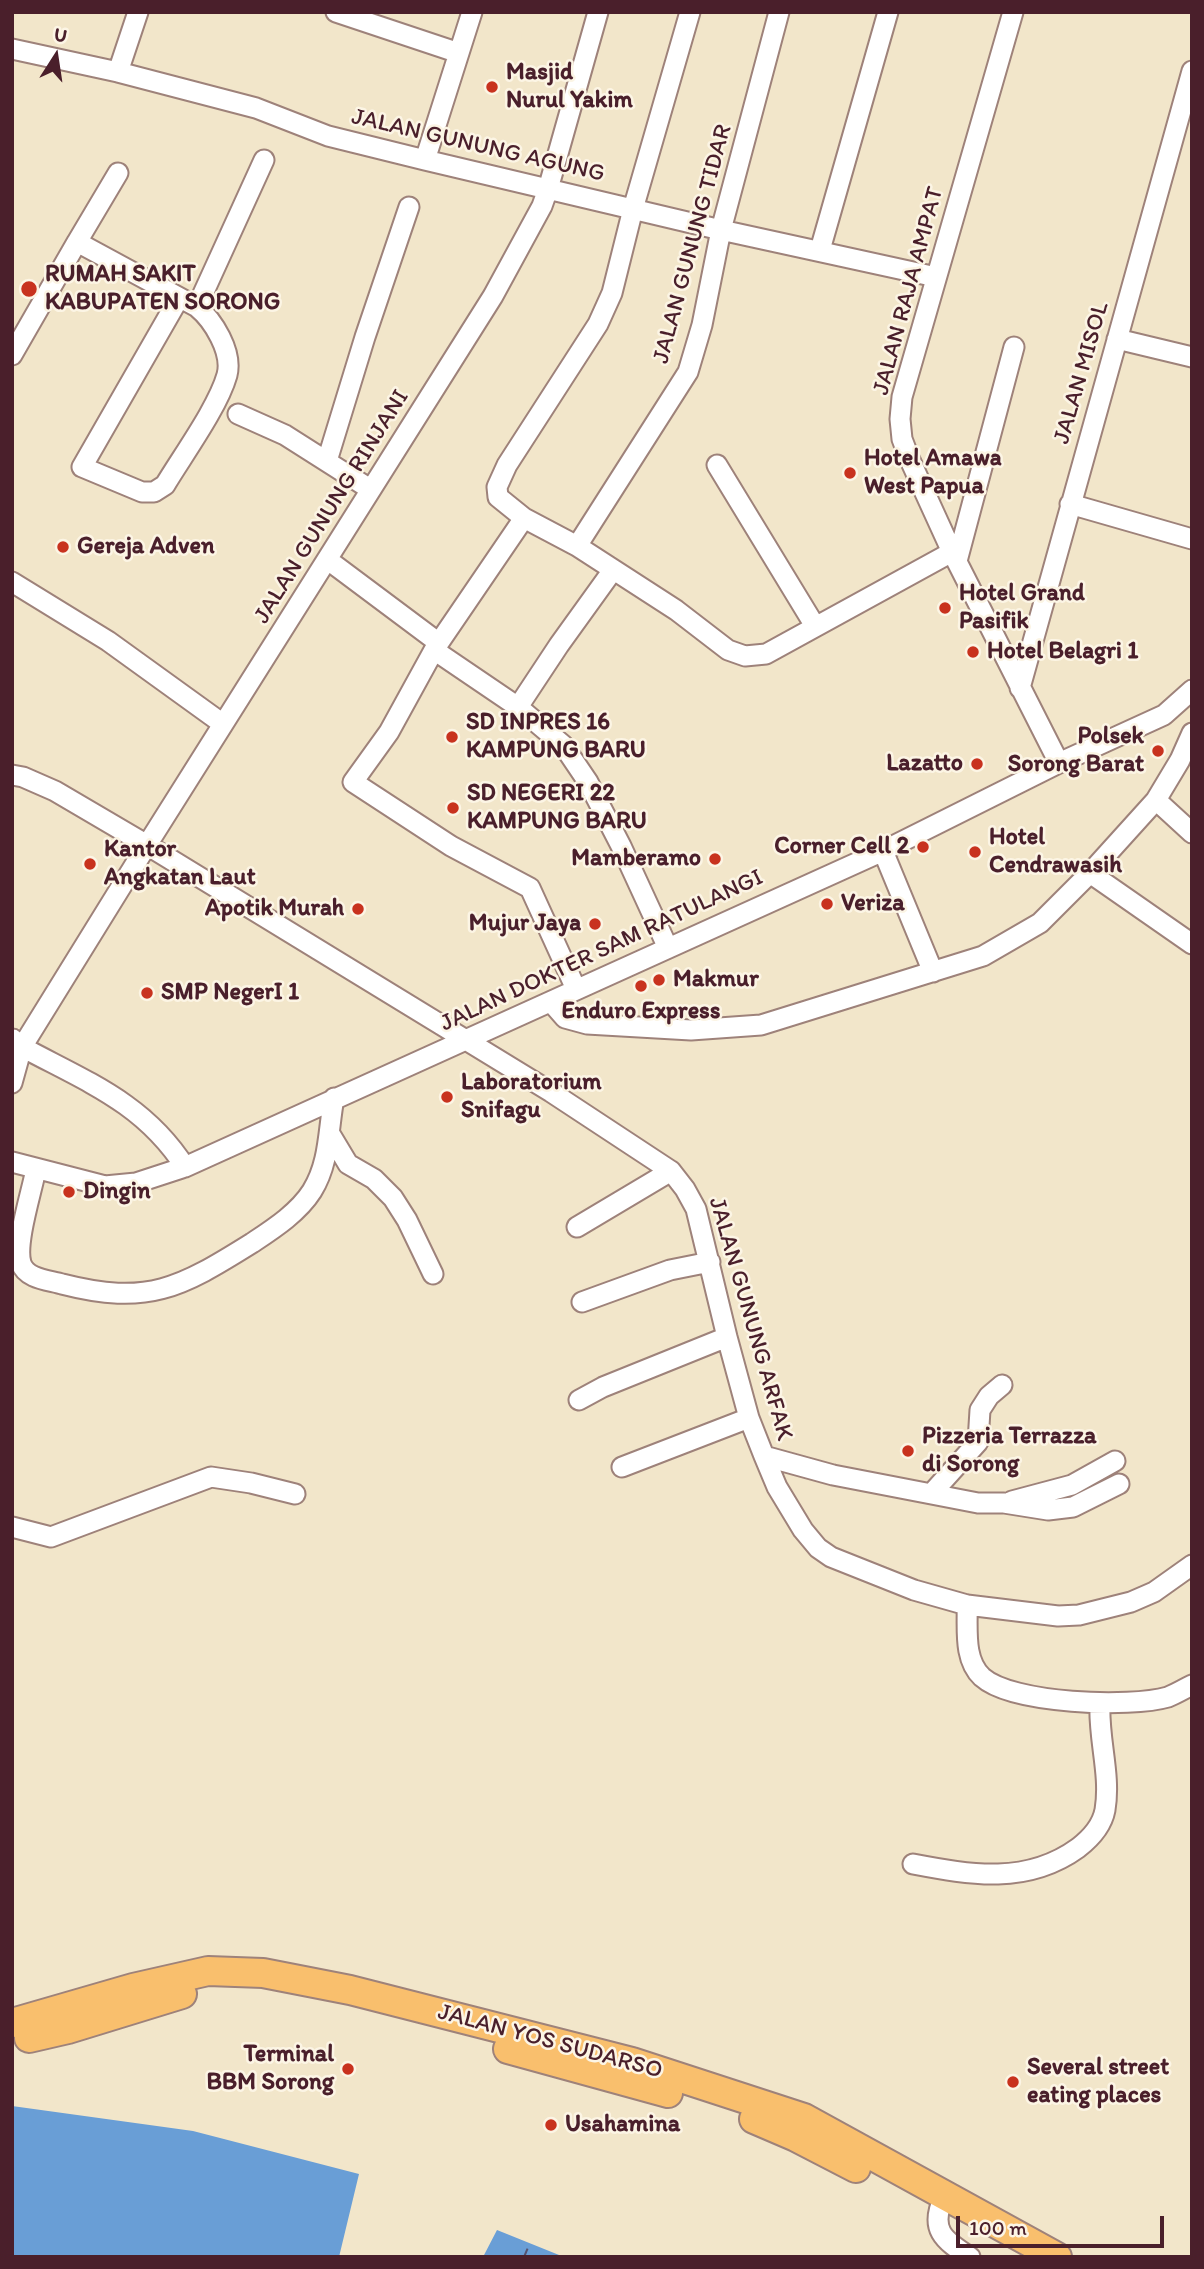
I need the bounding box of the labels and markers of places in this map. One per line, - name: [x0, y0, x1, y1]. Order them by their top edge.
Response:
- place label: Masjid Nurul Yakim: [506, 59, 633, 115]
- marker: Masjid Nurul Yakim: [484, 79, 500, 95]
- place label: RUMAH SAKIT KABUPATEN SORONG: [45, 261, 280, 317]
- marker: RUMAH SAKIT KABUPATEN SORONG: [19, 279, 39, 299]
- place label: Hotel Amawa West Papua: [864, 445, 1002, 501]
- marker: Hotel Amawa West Papua: [842, 465, 858, 481]
- place label: Gereja Adven: [77, 533, 214, 561]
- marker: Gereja Adven: [55, 539, 71, 555]
- place label: Hotel Grand Pasifik: [959, 580, 1085, 636]
- marker: Hotel Grand Pasifik: [937, 600, 953, 616]
- place label: Hotel Belagri 1: [987, 638, 1138, 666]
- marker: Hotel Belagri 1: [965, 644, 981, 660]
- place label: SD INPRES 16 KAMPUNG BARU: [466, 709, 646, 765]
- place label: Polsek Sorong Barat: [1008, 723, 1144, 779]
- marker: SD INPRES 16 KAMPUNG BARU: [444, 729, 460, 745]
- marker: Polsek Sorong Barat: [1150, 743, 1166, 759]
- place label: Lazatto: [886, 750, 963, 778]
- marker: Lazatto: [969, 756, 985, 772]
- place label: SD NEGERI 22 KAMPUNG BARU: [467, 780, 647, 836]
- marker: SD NEGERI 22 KAMPUNG BARU: [445, 800, 461, 816]
- place label: Hotel Cendrawasih: [989, 824, 1122, 880]
- place label: Corner Cell 2: [774, 833, 909, 861]
- place label: Kantor Angkatan Laut: [104, 836, 256, 892]
- marker: Corner Cell 2: [915, 839, 931, 855]
- marker: Hotel Cendrawasih: [967, 844, 983, 860]
- place label: Mamberamo: [571, 845, 701, 873]
- marker: Mamberamo: [707, 851, 723, 867]
- marker: Kantor Angkatan Laut: [82, 856, 98, 872]
- place label: Veriza: [841, 890, 905, 918]
- place label: Apotik Murah: [205, 895, 344, 923]
- marker: Veriza: [819, 896, 835, 912]
- marker: Apotik Murah: [350, 901, 366, 917]
- place label: Mujur Jaya: [469, 910, 581, 938]
- marker: Mujur Jaya: [587, 916, 603, 932]
- place label: Makmur: [673, 966, 759, 994]
- marker: Makmur: [651, 972, 667, 988]
- marker: Enduro Express: [633, 978, 649, 994]
- place label: SMP NegerI 1: [161, 979, 299, 1007]
- marker: SMP NegerI 1: [139, 985, 155, 1001]
- place label: Enduro Express: [562, 998, 720, 1026]
- place label: Laboratorium Snifagu: [461, 1069, 601, 1125]
- marker: Laboratorium Snifagu: [439, 1089, 455, 1105]
- place label: Dingin: [83, 1178, 151, 1206]
- marker: Dingin: [61, 1184, 77, 1200]
- place label: Pizzeria Terrazza di Sorong: [922, 1423, 1096, 1479]
- marker: Pizzeria Terrazza di Sorong: [900, 1443, 916, 1459]
- place label: Terminal BBM Sorong: [207, 2041, 334, 2097]
- place label: Several street eating places: [1027, 2054, 1169, 2110]
- marker: Terminal BBM Sorong: [340, 2061, 356, 2077]
- marker: Several street eating places: [1005, 2074, 1021, 2090]
- place label: Usahamina: [565, 2111, 680, 2139]
- marker: Usahamina: [543, 2117, 559, 2133]

